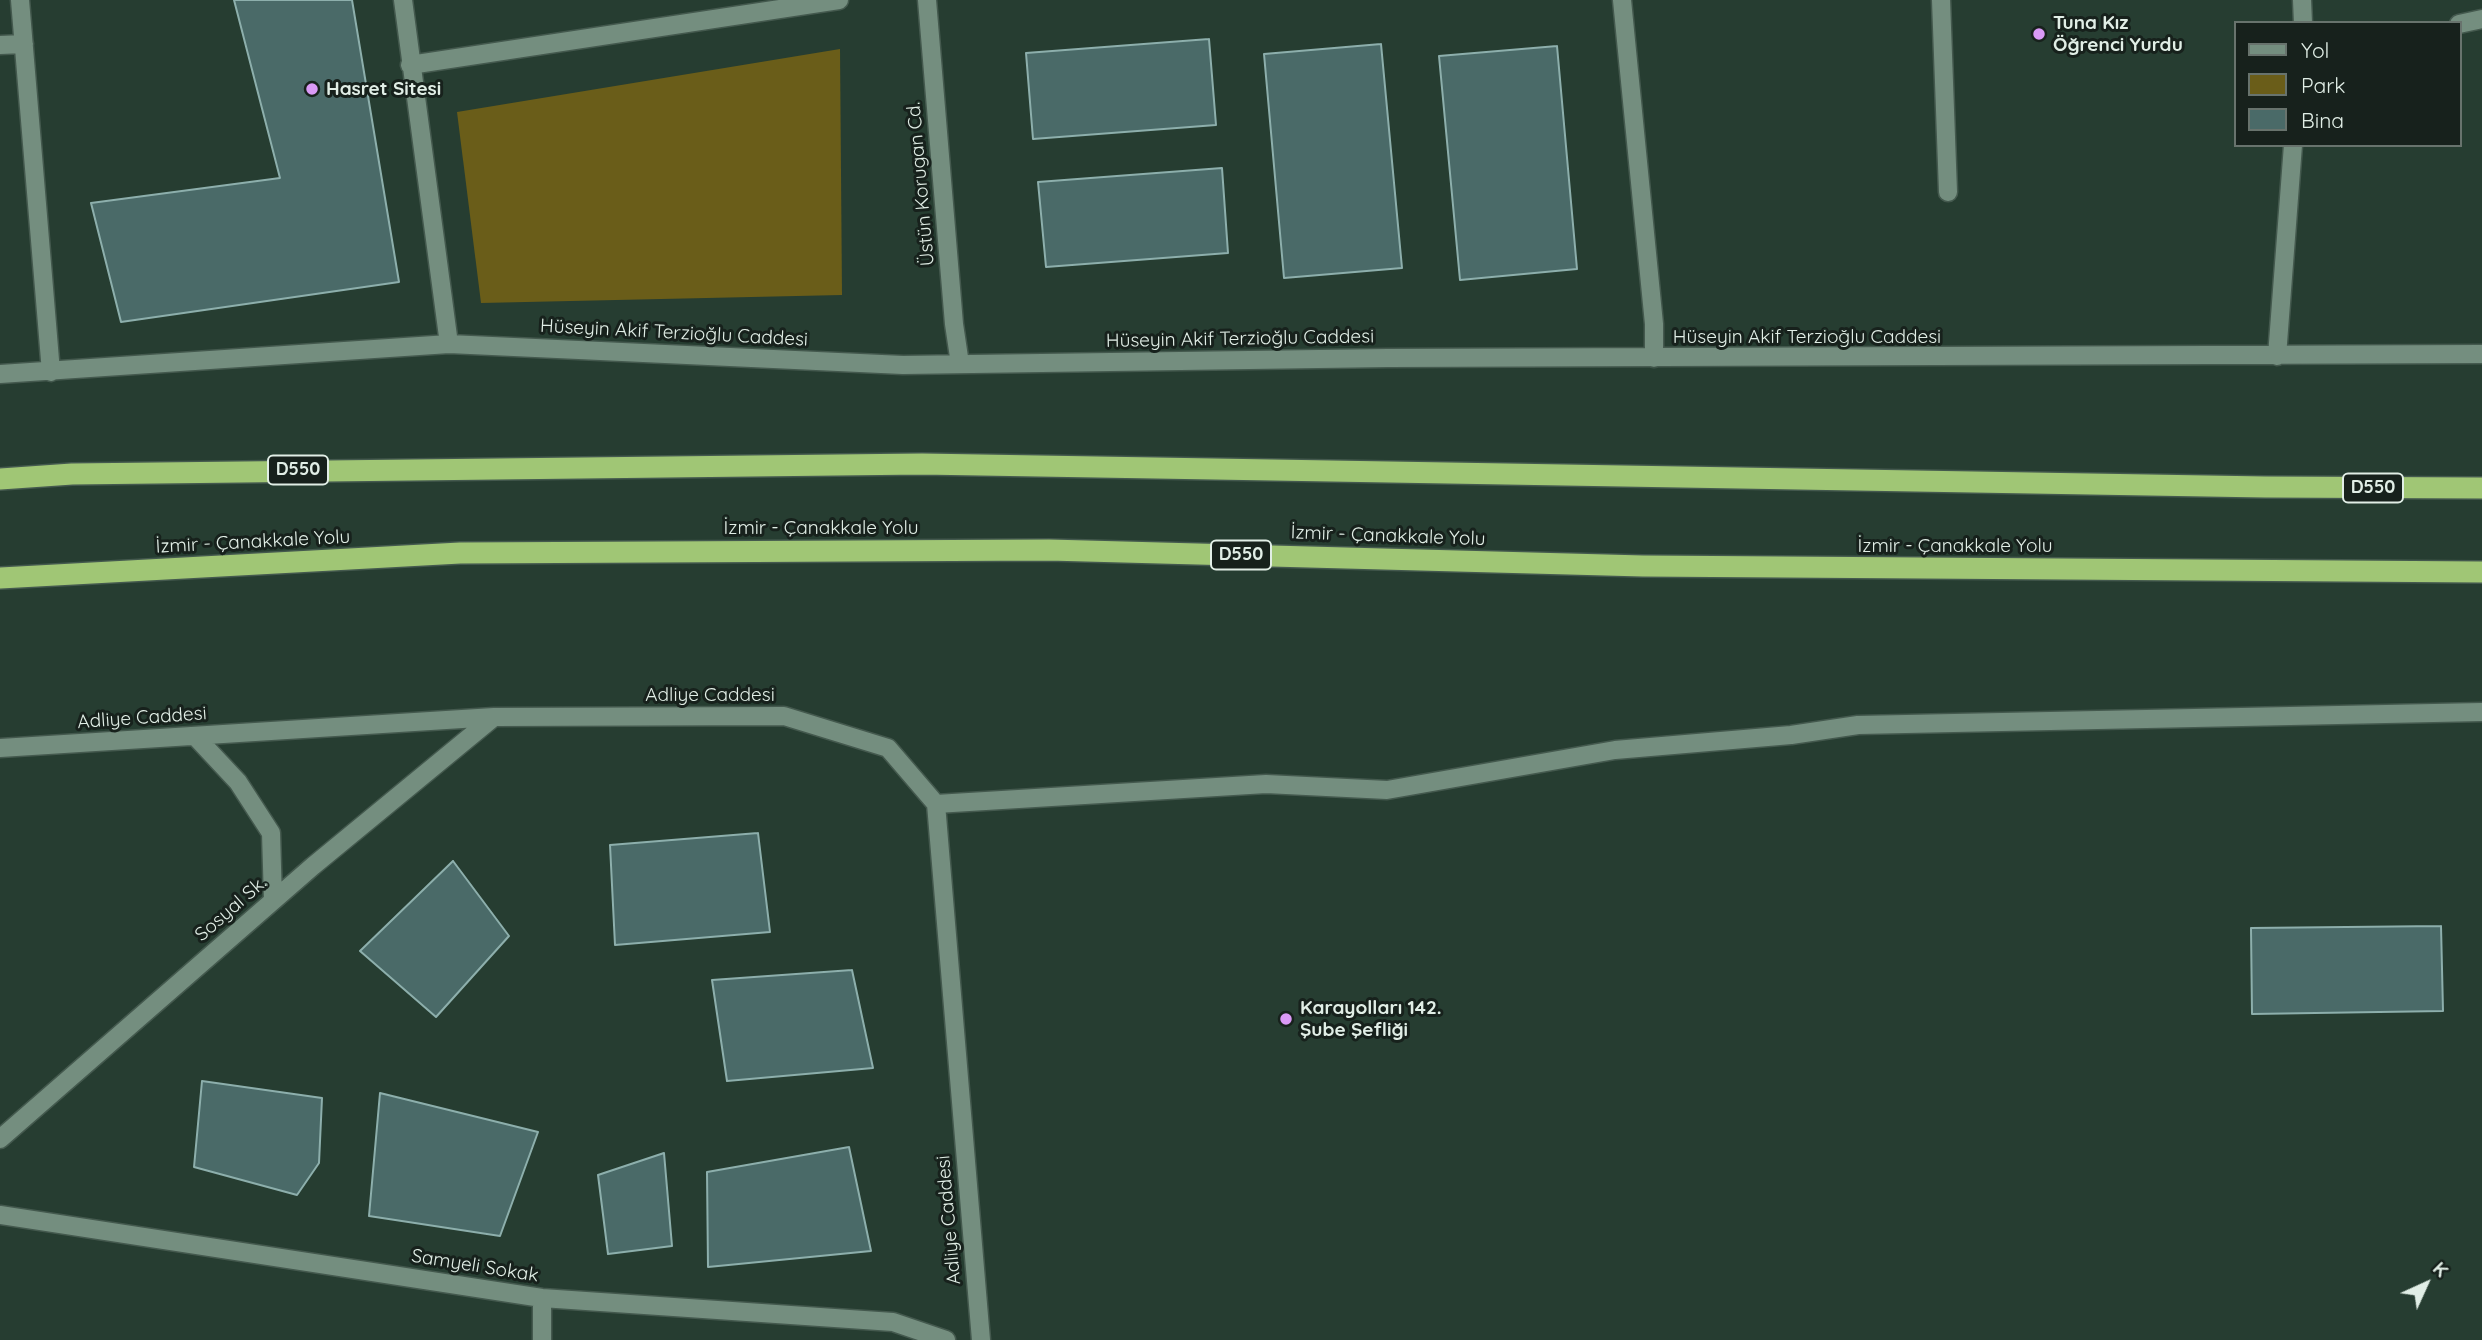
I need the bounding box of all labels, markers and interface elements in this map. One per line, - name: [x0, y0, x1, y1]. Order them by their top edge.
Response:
- place label: Tuna Kız Öğrenci Yurdu: [2053, 12, 2183, 56]
- legend: [2234, 21, 2461, 147]
- marker: Tuna Kız Öğrenci Yurdu: [2031, 26, 2047, 42]
- text: Yol: [2301, 37, 2329, 63]
- text: Park: [2301, 72, 2345, 98]
- place label: Hasret Sitesi: [326, 78, 441, 100]
- marker: Hasret Sitesi: [304, 81, 320, 97]
- street label: Üstün Korugan Cd.: [902, 101, 940, 267]
- text: Bina: [2301, 107, 2344, 133]
- street label: Hüseyin Akif Terzioğlu Caddesi: [539, 315, 809, 351]
- street label: Hüseyin Akif Terzioğlu Caddesi: [1106, 325, 1374, 353]
- street label: Hüseyin Akif Terzioğlu Caddesi: [1673, 326, 1941, 348]
- road number: D550: [268, 456, 328, 484]
- road number: D550: [2343, 474, 2403, 502]
- street label: İzmir - Çanakkale Yolu: [724, 517, 918, 539]
- street label: İzmir - Çanakkale Yolu: [1290, 521, 1486, 551]
- street label: İzmir - Çanakkale Yolu: [155, 526, 351, 558]
- street label: İzmir - Çanakkale Yolu: [1858, 535, 2052, 557]
- road number: D550: [1211, 540, 1271, 570]
- street label: Adliye Caddesi: [645, 684, 775, 706]
- street label: Adliye Caddesi: [77, 702, 207, 734]
- street label: Sosyal Sk.: [191, 872, 271, 946]
- place label: Karayolları 142. Şube Şefliği: [1300, 997, 1442, 1041]
- marker: Karayolları 142. Şube Şefliği: [1278, 1011, 1294, 1027]
- street label: Adliye Caddesi: [932, 1154, 966, 1286]
- street label: Samyeli Sokak: [410, 1245, 540, 1287]
- north arrow: [2391, 1249, 2461, 1319]
- text: K: [2428, 1256, 2454, 1282]

